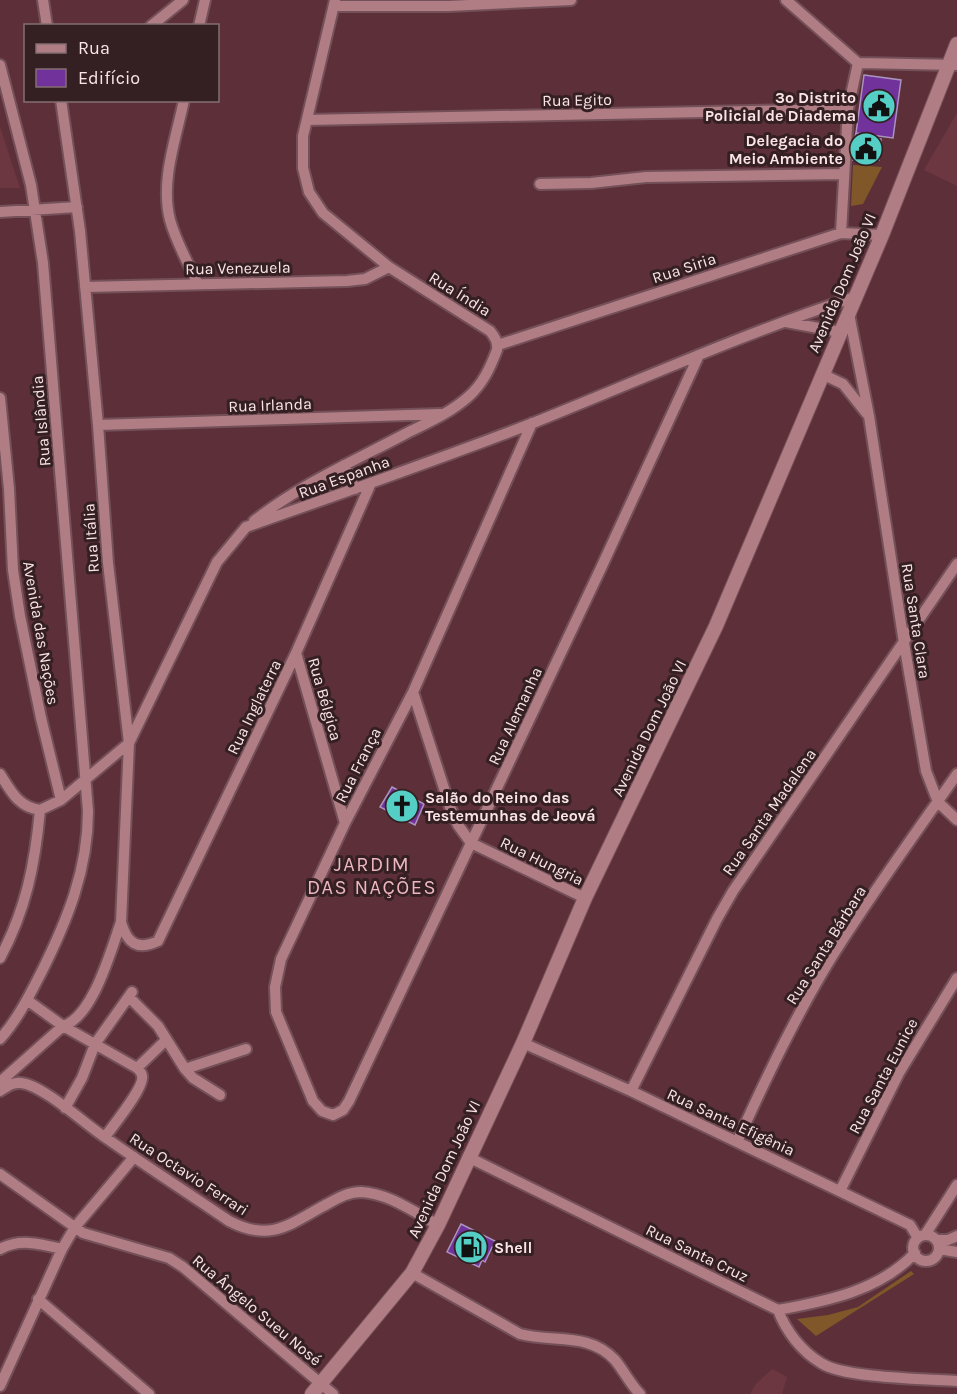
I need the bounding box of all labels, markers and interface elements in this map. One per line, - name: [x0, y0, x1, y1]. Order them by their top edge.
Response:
- legend: [24, 24, 219, 102]
- text: Rua: [78, 37, 110, 59]
- text: Edifício: [78, 67, 140, 89]
- place label: 3º Distrito Policial de Diadema: [705, 88, 856, 125]
- public building icon: 3º Distrito Policial de Diadema: [861, 88, 897, 124]
- street label: Rua Egito: [542, 90, 612, 110]
- place label: Delegacia do Meio Ambiente: [729, 131, 843, 168]
- public building icon: Delegacia do Meio Ambiente: [848, 131, 884, 167]
- street label: Avenida Dom João VI: [804, 210, 880, 356]
- street label: Rua Siria: [650, 249, 718, 287]
- street label: Rua Venezuela: [185, 258, 291, 278]
- street label: Rua Índia: [426, 268, 494, 320]
- street label: Rua Islândia: [28, 375, 54, 467]
- street label: Rua Irlanda: [228, 394, 312, 416]
- street label: Rua Espanha: [296, 452, 392, 502]
- street label: Rua Itália: [79, 503, 103, 573]
- street label: Avenida das Nações: [19, 560, 63, 706]
- street label: Rua Santa Clara: [898, 562, 934, 680]
- street label: Rua Bélgica: [304, 655, 346, 743]
- street label: Rua Inglaterra: [223, 656, 285, 758]
- street label: Avenida Dom João VI: [608, 657, 690, 799]
- street label: Rua Alemanha: [484, 664, 546, 768]
- street label: Rua França: [331, 724, 385, 806]
- street label: Rua Santa Madalena: [718, 745, 820, 879]
- church icon: Salão do Reino das Testemunhas de Jeová: [384, 788, 420, 824]
- place label: Salão do Reino das Testemunhas de Jeová: [425, 788, 596, 825]
- street label: Rua Hungria: [497, 833, 587, 889]
- district label: JARDIM DAS NAÇÕES: [307, 853, 437, 899]
- street label: Rua Santa Bárbara: [782, 882, 870, 1008]
- street label: Rua Santa Eunice: [844, 1015, 922, 1137]
- street label: Rua Santa Efigênia: [664, 1084, 798, 1160]
- street label: Avenida Dom João VI: [404, 1097, 484, 1241]
- street label: Rua Octavio Ferrari: [126, 1128, 252, 1220]
- street label: Rua Santa Cruz: [643, 1220, 751, 1286]
- fuel station icon: Shell: [453, 1229, 489, 1265]
- place label: Shell: [494, 1238, 532, 1257]
- street label: Rua Ângelo Sueu Nosé: [189, 1250, 325, 1370]

